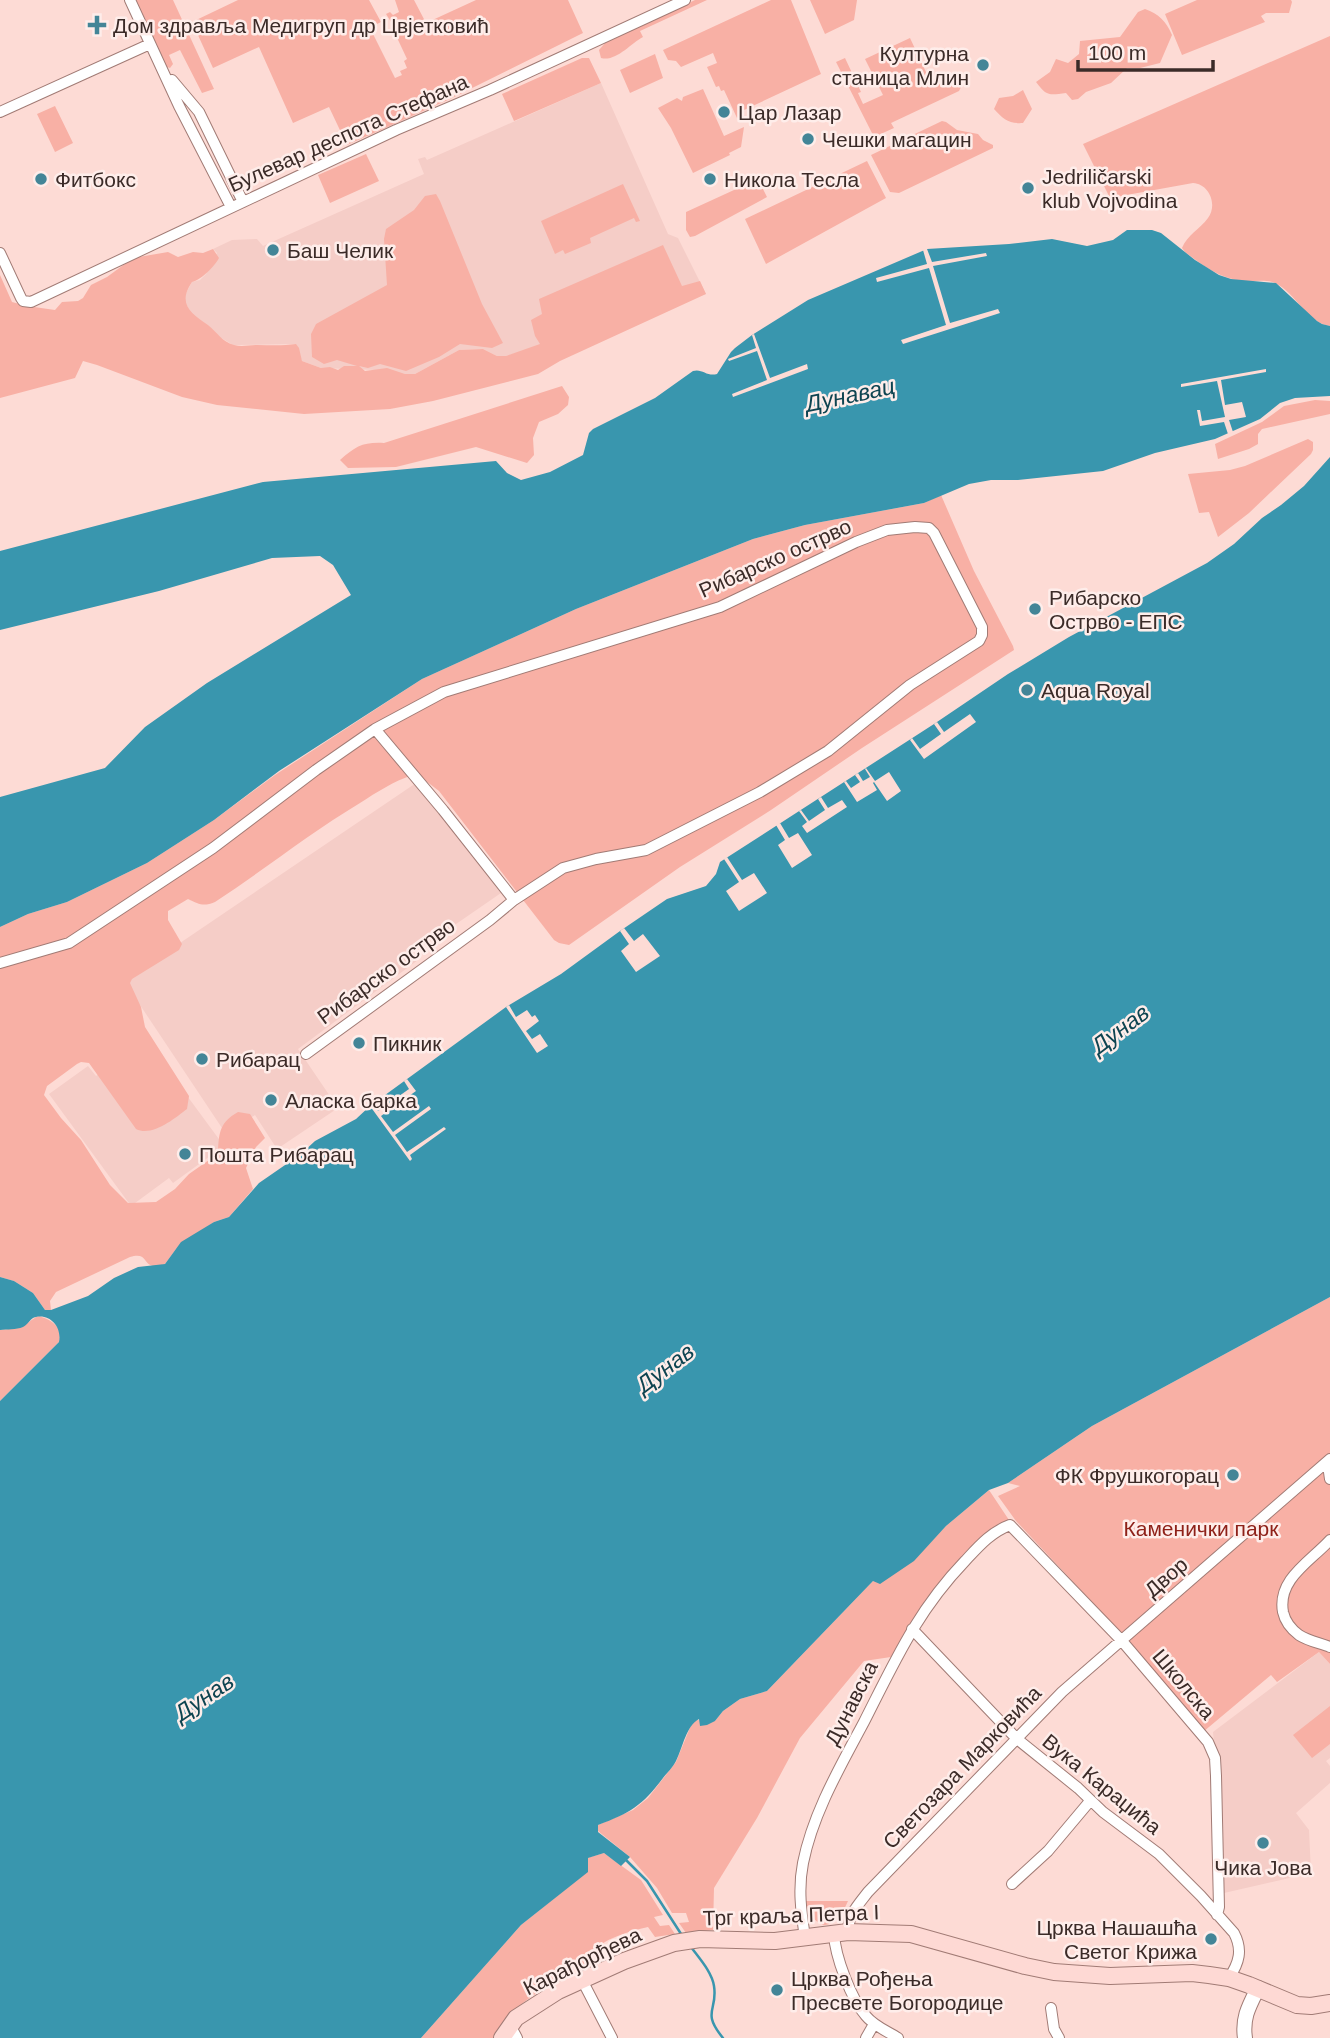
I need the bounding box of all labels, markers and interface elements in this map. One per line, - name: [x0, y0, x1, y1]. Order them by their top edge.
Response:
- place label: Дом здравља Медигруп др Цвјетковић: [113, 14, 489, 37]
- marker: Дом здравља Медигруп др Цвјетковић: [87, 15, 107, 35]
- scale bar: [1078, 28, 1213, 72]
- text: 100 m: [1088, 41, 1146, 64]
- place label: Културна станица Млин: [831, 42, 969, 89]
- marker: Културна станица Млин: [975, 57, 991, 73]
- street label: Булевар деспота Стефана: [225, 70, 472, 196]
- place label: Цар Лазар: [738, 101, 841, 124]
- marker: Цар Лазар: [716, 104, 732, 120]
- place label: Чешки магацин: [822, 128, 972, 151]
- marker: Чешки магацин: [800, 131, 816, 147]
- place label: Jedriličarski klub Vojvodina: [1042, 165, 1178, 212]
- place label: Фитбокс: [55, 168, 136, 191]
- place label: Никола Тесла: [724, 168, 859, 191]
- marker: Фитбокс: [33, 171, 49, 187]
- marker: Никола Тесла: [702, 171, 718, 187]
- marker: Jedriličarski klub Vojvodina: [1020, 180, 1036, 196]
- place label: Баш Челик: [287, 239, 394, 262]
- marker: Баш Челик: [265, 242, 281, 258]
- water label: Дунавац: [800, 373, 897, 418]
- street label: Рибарско острво: [695, 514, 855, 602]
- place label: Рибарско Острво - ЕПС: [1049, 586, 1183, 633]
- marker: Рибарско Острво - ЕПС: [1027, 601, 1043, 617]
- place label: Aqua Royal: [1041, 679, 1150, 702]
- marker: Aqua Royal: [1019, 682, 1035, 698]
- street label: Рибарско острво: [313, 913, 459, 1029]
- water label: Дунав: [1084, 999, 1154, 1061]
- place label: Пикник: [373, 1032, 442, 1055]
- marker: Пикник: [351, 1035, 367, 1051]
- place label: Рибарац: [216, 1048, 300, 1071]
- marker: Рибарац: [194, 1051, 210, 1067]
- place label: Аласка барка: [285, 1089, 417, 1112]
- marker: Аласка барка: [263, 1092, 279, 1108]
- place label: Пошта Рибарац: [199, 1143, 354, 1166]
- marker: Пошта Рибарац: [177, 1146, 193, 1162]
- water label: Дунав: [629, 1338, 699, 1400]
- place label: ФК Фрушкогорац: [1055, 1464, 1219, 1487]
- marker: ФК Фрушкогорац: [1225, 1467, 1241, 1483]
- park label: Каменички парк: [1124, 1517, 1279, 1540]
- street label: Двор: [1140, 1552, 1192, 1602]
- street label: Школска: [1148, 1644, 1220, 1724]
- street label: Дунавска: [820, 1657, 882, 1749]
- water label: Дунав: [167, 1668, 238, 1728]
- street label: Светозара Марковића: [878, 1681, 1046, 1853]
- street label: Вука Караџића: [1038, 1729, 1166, 1839]
- marker: Чика Јова: [1255, 1835, 1271, 1851]
- place label: Чика Јова: [1214, 1856, 1312, 1879]
- street label: Трг краља Петра I: [702, 1900, 880, 1930]
- place label: Црква Нашашћа Светог Крижа: [1037, 1916, 1197, 1963]
- street label: Карађорђева: [519, 1922, 645, 1999]
- marker: Црква Нашашћа Светог Крижа: [1203, 1931, 1219, 1947]
- place label: Црква Рођења Пресвете Богородице: [791, 1967, 1003, 2014]
- marker: Црква Рођења Пресвете Богородице: [769, 1982, 785, 1998]

